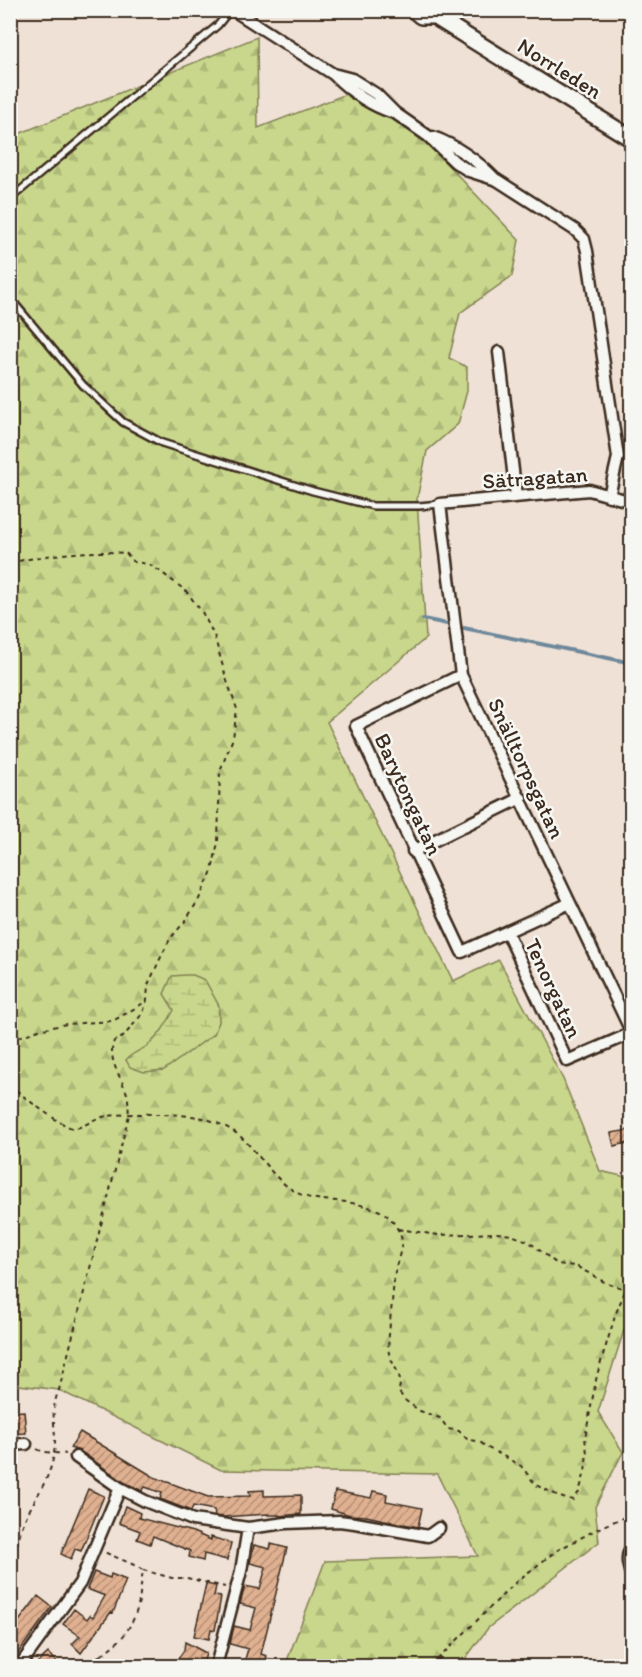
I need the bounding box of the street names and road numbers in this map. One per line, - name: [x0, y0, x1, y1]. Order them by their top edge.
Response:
- street label: Norrleden: [513, 32, 607, 105]
- street label: Sätragatan: [482, 460, 589, 495]
- street label: Snälltorpsgatan: [482, 694, 571, 843]
- street label: Barytongatan: [369, 729, 449, 860]
- street label: Tenorgatan: [519, 934, 588, 1043]

